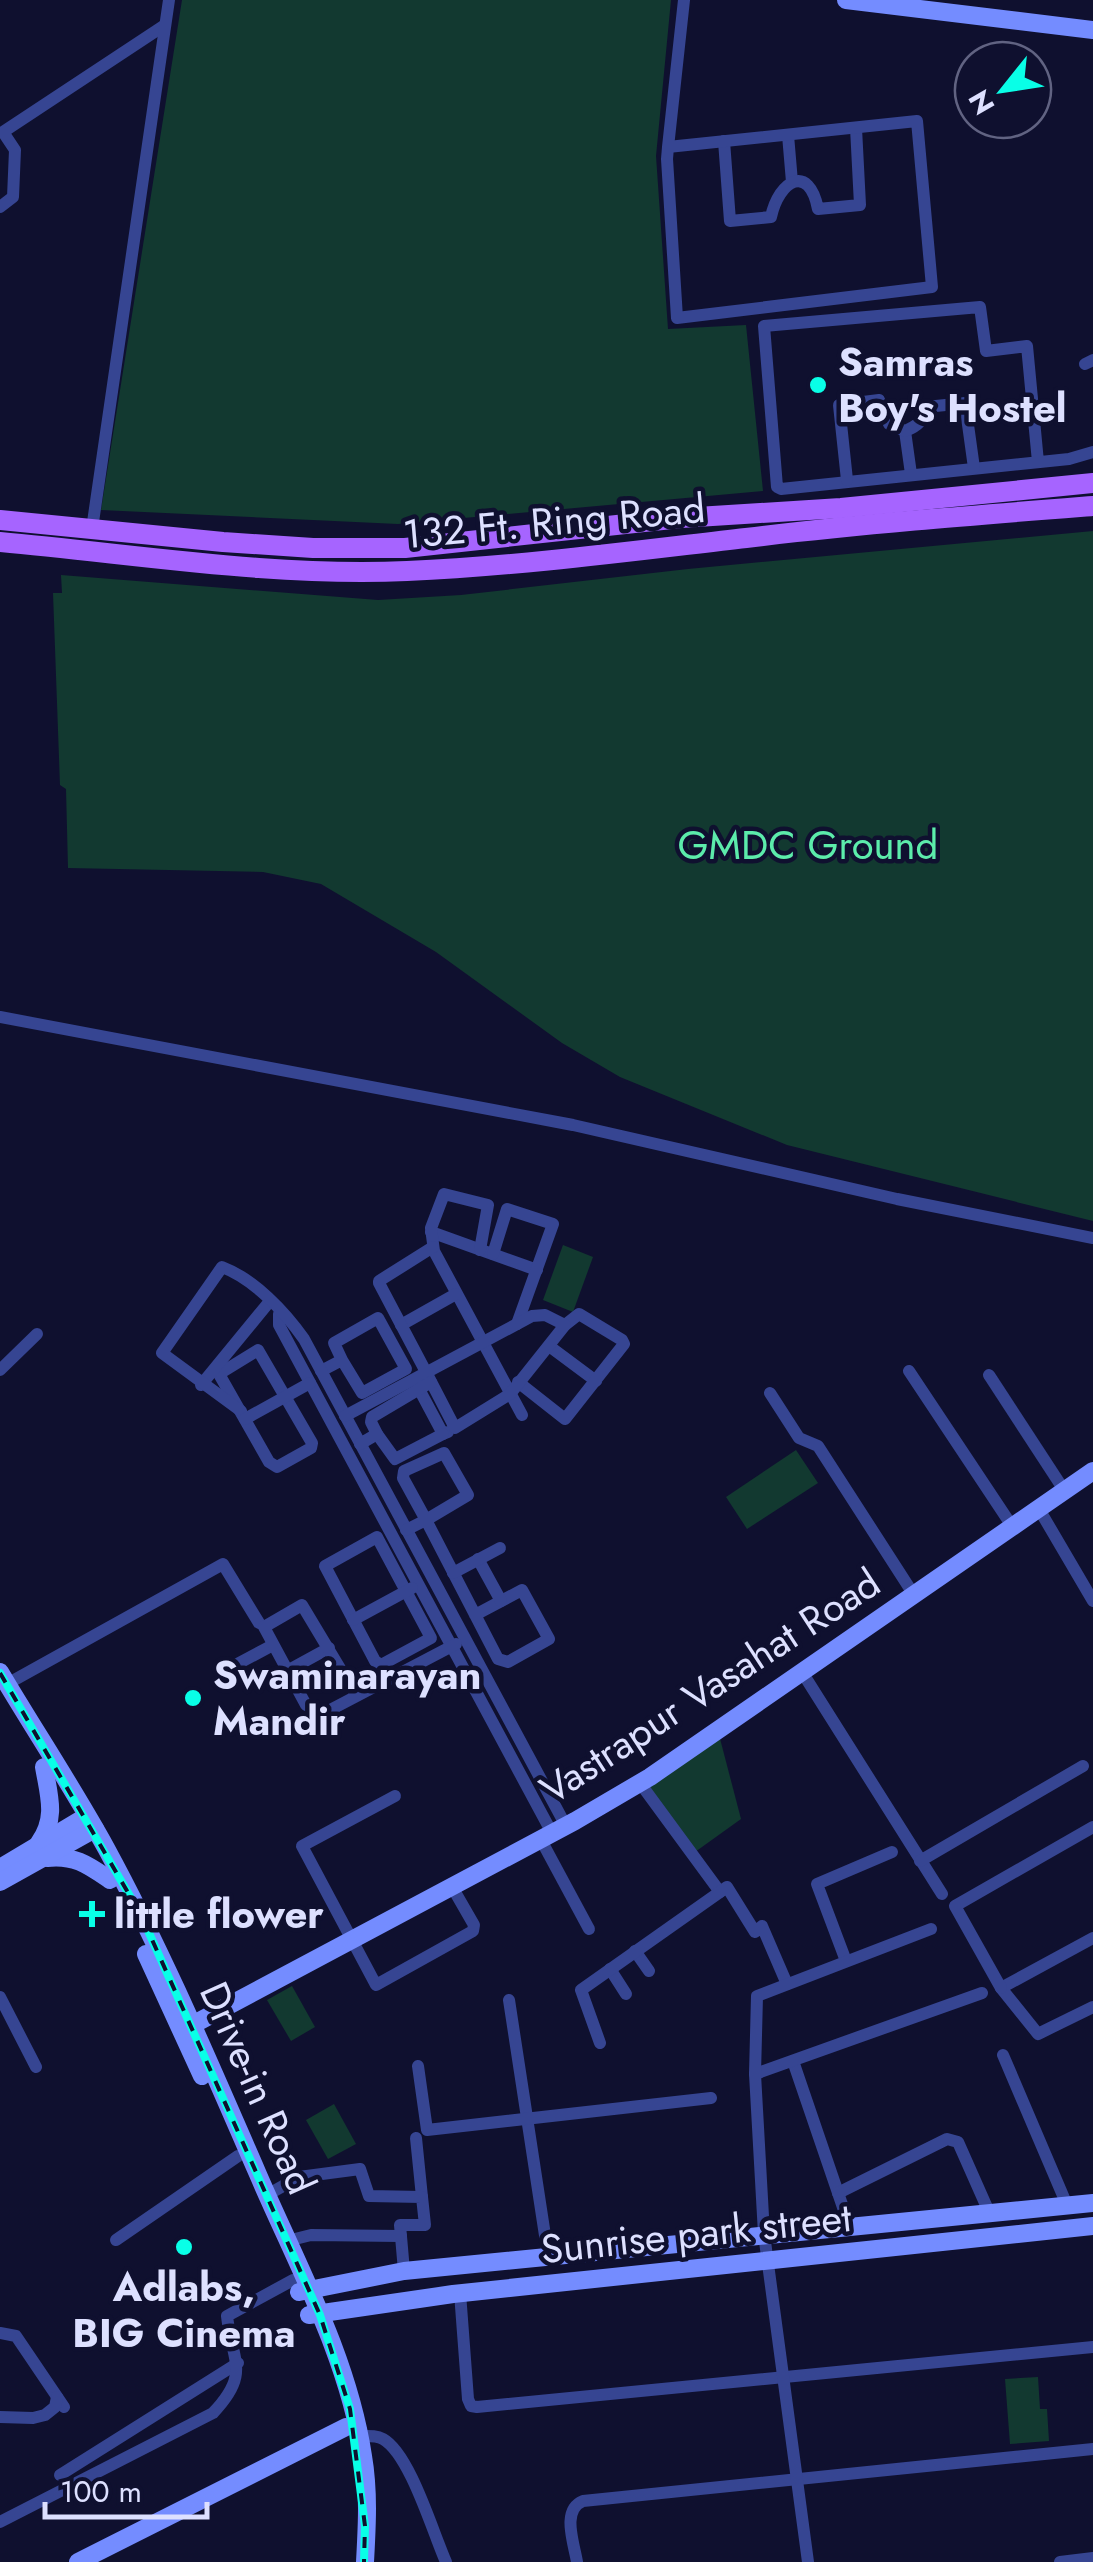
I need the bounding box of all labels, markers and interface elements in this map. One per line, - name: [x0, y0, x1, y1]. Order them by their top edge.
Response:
- north arrow: [953, 40, 1053, 140]
- text: N: [958, 82, 1005, 122]
- place label: Samras Boy's Hostel: [838, 333, 1067, 437]
- marker: Samras Boy's Hostel: [807, 374, 829, 396]
- street label: 132 Ft. Ring Road: [401, 479, 707, 563]
- park label: GMDC Ground: [678, 816, 938, 874]
- street label: Vastrapur Vasahat Road: [529, 1554, 891, 1818]
- place label: Swaminarayan Mandir: [213, 1646, 482, 1750]
- marker: Swaminarayan Mandir: [182, 1687, 204, 1709]
- place label: little flower: [114, 1885, 324, 1943]
- marker: little flower: [79, 1901, 105, 1927]
- street label: Drive-in Road: [185, 1973, 331, 2203]
- street label: Sunrise park street: [538, 2188, 854, 2278]
- marker: Adlabs, BIG Cinema: [173, 2236, 195, 2258]
- place label: Adlabs, BIG Cinema: [72, 2258, 296, 2362]
- scale bar: [45, 2457, 208, 2519]
- text: 100 m: [60, 2470, 142, 2513]

